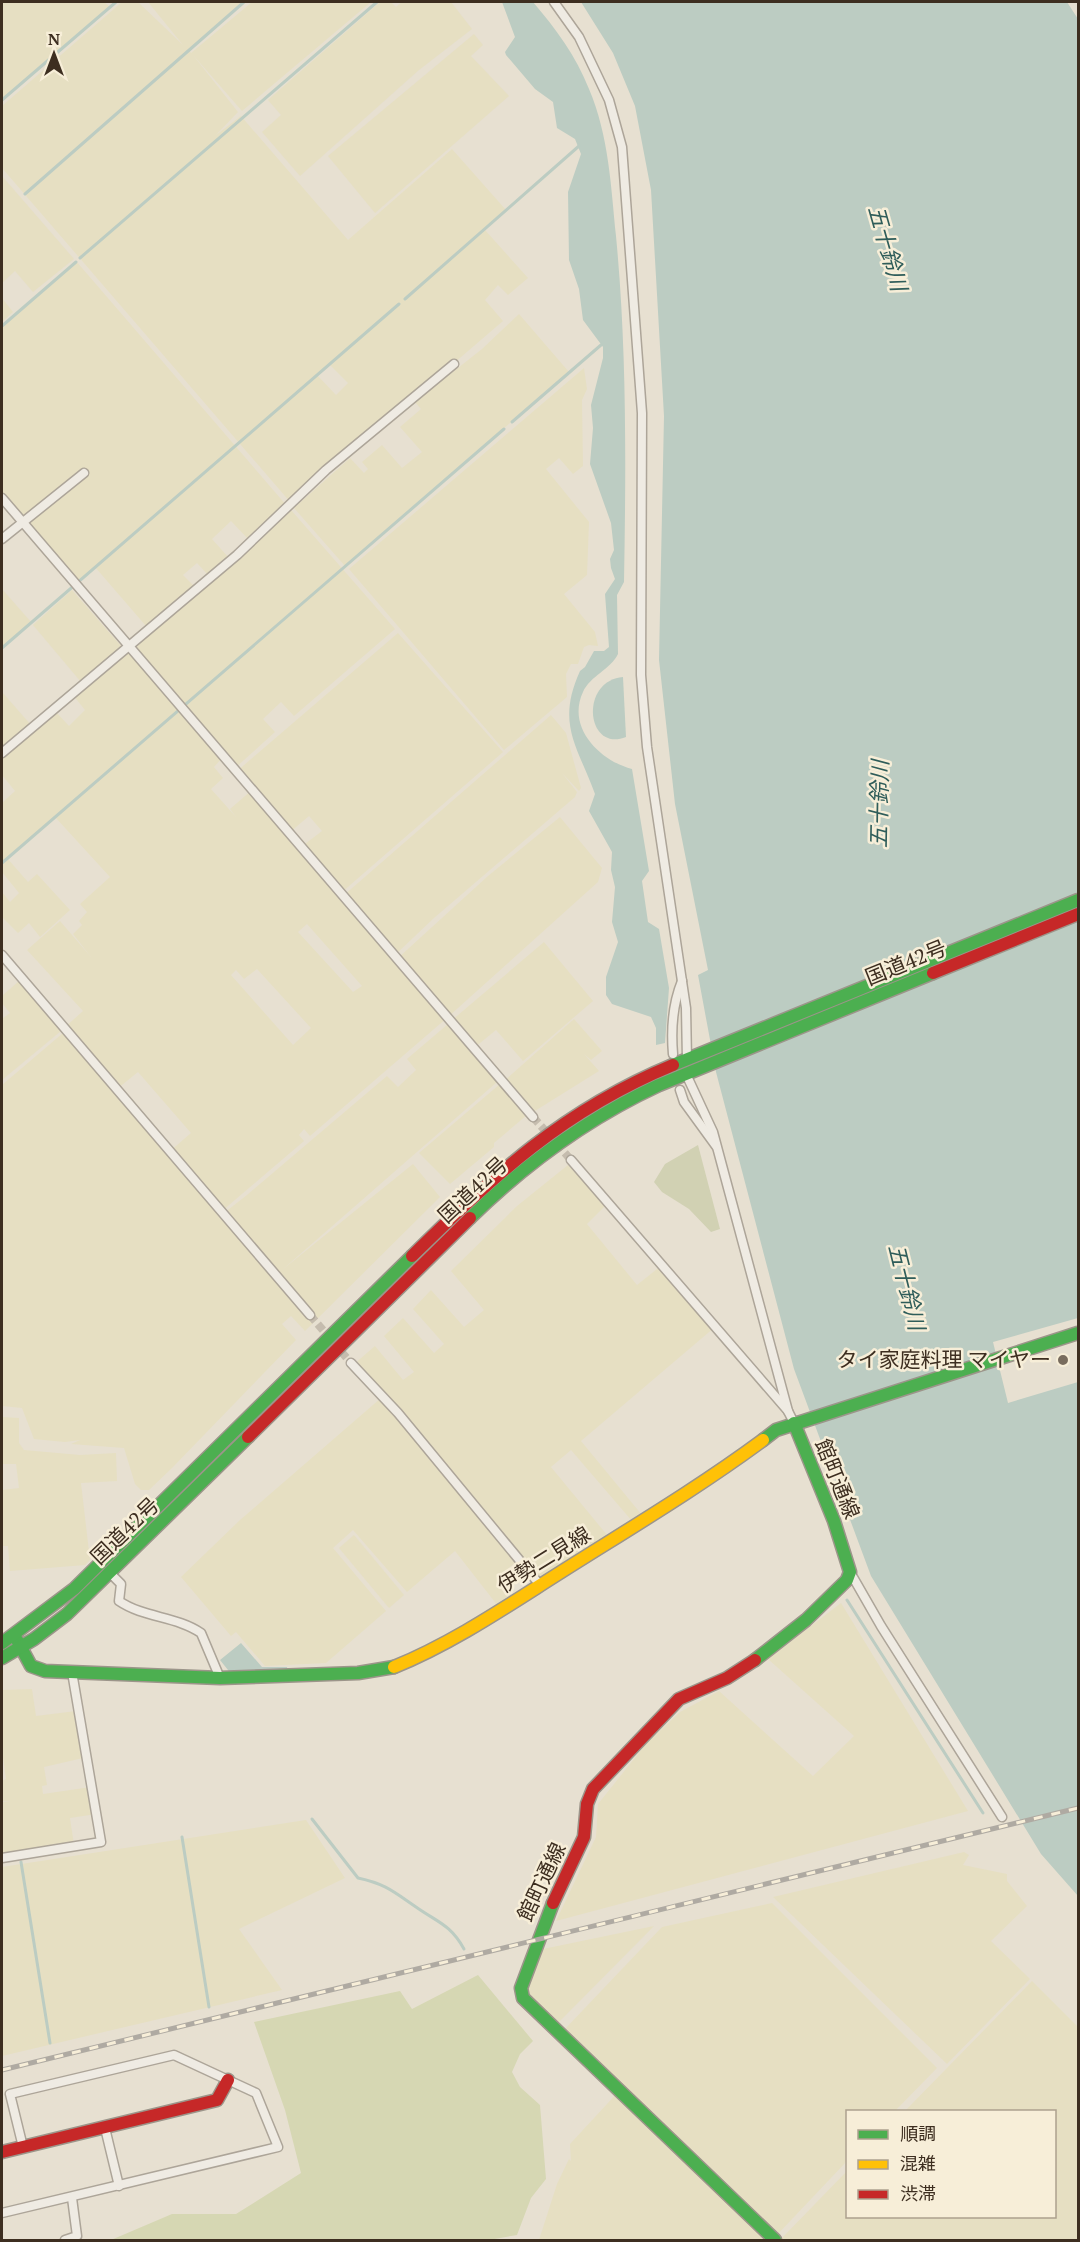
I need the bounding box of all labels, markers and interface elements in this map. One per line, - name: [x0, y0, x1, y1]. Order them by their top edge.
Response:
- north arrow: [24, 24, 84, 84]
- text: N: [48, 28, 60, 50]
- water label: 五十鈴川: [862, 202, 915, 296]
- water label: 五十鈴川: [863, 758, 894, 848]
- street label: 国道42号: [861, 933, 950, 991]
- street label: 国道42号: [432, 1150, 513, 1229]
- water label: 五十鈴川: [883, 1241, 933, 1335]
- place label: タイ家庭料理 マイヤー: [837, 1345, 1051, 1373]
- marker: タイ家庭料理 マイヤー: [1056, 1353, 1070, 1367]
- street label: 館町通線: [809, 1434, 867, 1523]
- street label: 国道42号: [84, 1491, 165, 1570]
- street label: 伊勢二見線: [492, 1519, 595, 1599]
- street label: 館町通線: [511, 1838, 572, 1926]
- legend: [846, 2110, 1056, 2218]
- text: 順調: [900, 2121, 936, 2145]
- text: 混雑: [900, 2151, 936, 2175]
- text: 渋滞: [900, 2181, 936, 2205]

